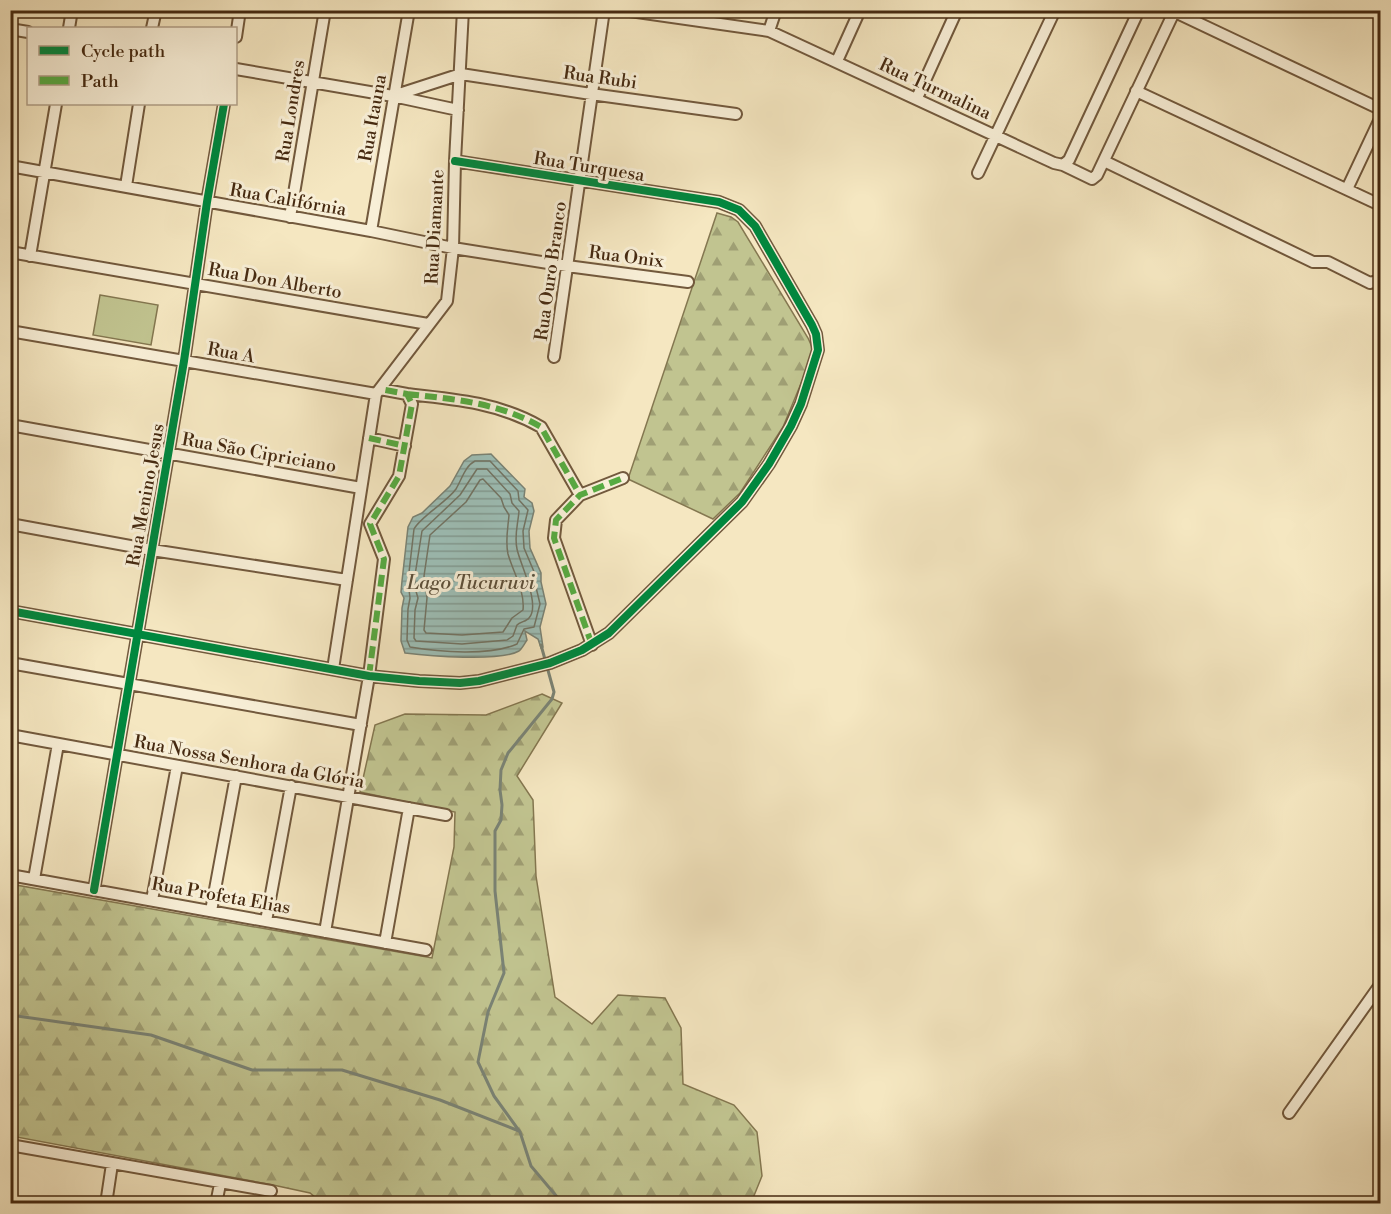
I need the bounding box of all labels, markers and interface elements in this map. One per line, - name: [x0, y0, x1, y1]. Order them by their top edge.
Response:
- legend: [27, 27, 237, 105]
- text: Cycle path: [81, 40, 165, 63]
- street label: Rua Turmalina: [875, 53, 996, 125]
- street label: Rua Londres: [272, 58, 310, 164]
- street label: Rua Rubi: [562, 61, 638, 95]
- text: Path: [81, 70, 119, 93]
- street label: Rua Itauna: [354, 72, 392, 163]
- street label: Rua Turquesa: [532, 147, 647, 187]
- street label: Rua Diamante: [420, 169, 450, 285]
- street label: Rua Califórnia: [228, 178, 349, 222]
- street label: Rua Ouro Branco: [530, 200, 572, 342]
- street label: Rua Onix: [587, 241, 666, 273]
- street label: Rua Don Alberto: [206, 258, 344, 304]
- street label: Rua A: [205, 338, 257, 369]
- street label: Rua Menino Jesus: [122, 422, 170, 568]
- street label: Rua São Cipriciano: [180, 428, 338, 478]
- water label: Lago Tucuruvi: [406, 571, 536, 596]
- street label: Rua Nossa Senhora da Glória: [132, 730, 367, 794]
- street label: Rua Profeta Elias: [150, 872, 292, 920]

